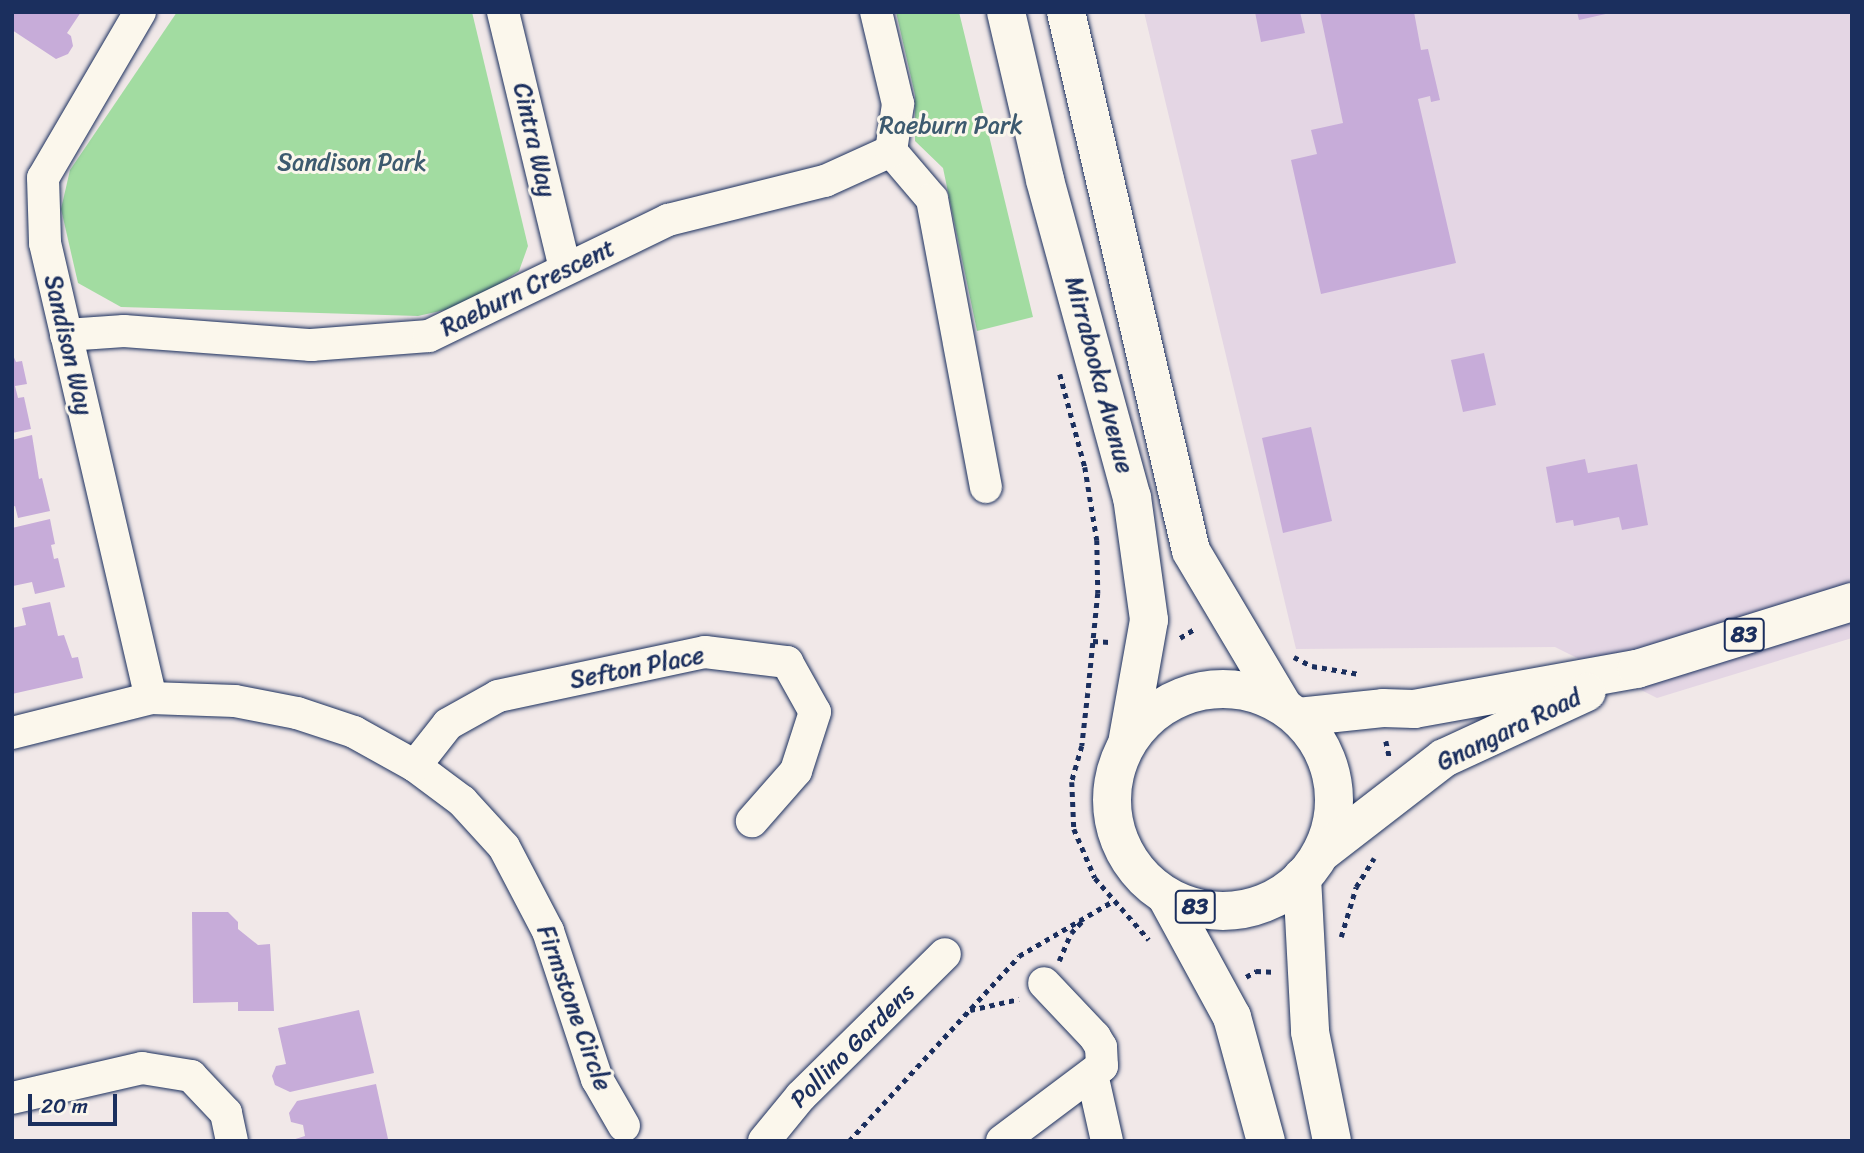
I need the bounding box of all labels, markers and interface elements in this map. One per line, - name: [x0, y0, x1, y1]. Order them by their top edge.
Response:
- street label: Cintra Way: [507, 80, 561, 200]
- park label: Raeburn Park: [879, 112, 1023, 140]
- park label: Sandison Park: [277, 149, 427, 177]
- street label: Raeburn Crescent: [436, 233, 620, 343]
- street label: Sandison Way: [38, 272, 98, 418]
- street label: Mirrabooka Avenue: [1059, 273, 1139, 477]
- road number: 83: [1723, 615, 1765, 654]
- street label: Sefton Place: [567, 641, 707, 695]
- street label: Gnangara Road: [1432, 683, 1586, 777]
- road number: 83: [1174, 888, 1216, 926]
- street label: Firmstone Circle: [531, 921, 617, 1095]
- street label: Pollino Gardens: [785, 978, 921, 1114]
- scale bar: [32, 1080, 121, 1124]
- text: 20 m: [41, 1087, 88, 1125]

